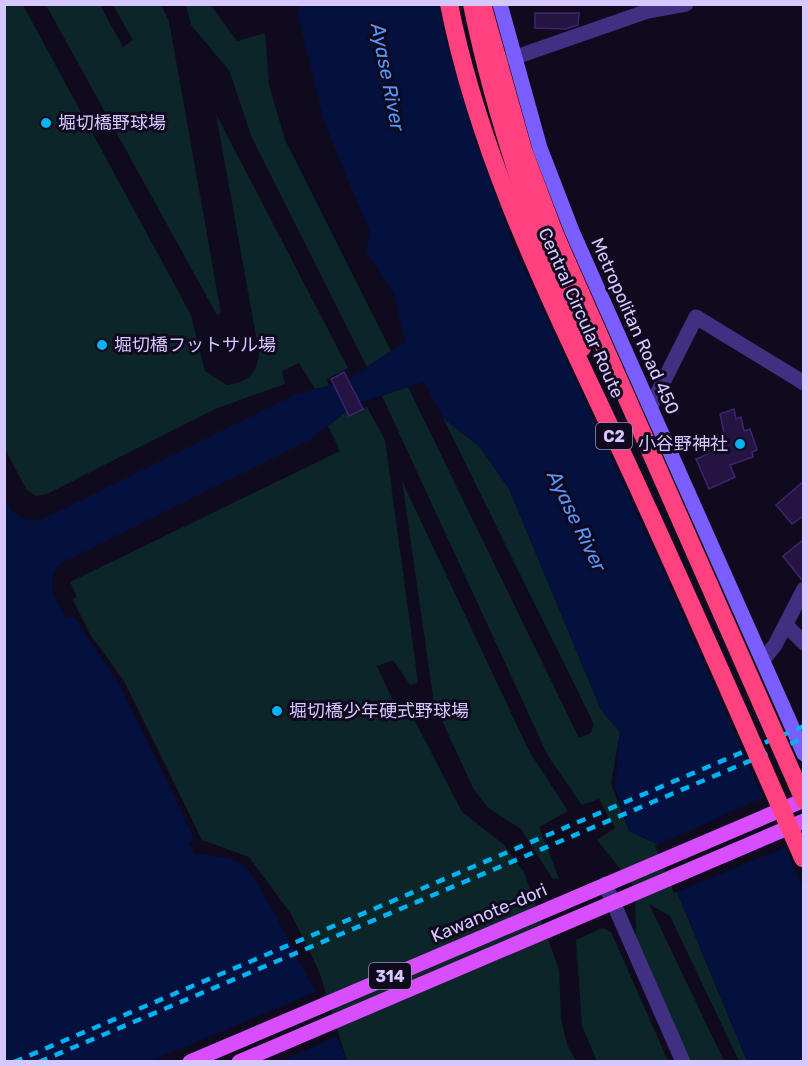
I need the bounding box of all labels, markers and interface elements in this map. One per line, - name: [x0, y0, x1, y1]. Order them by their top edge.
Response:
- water label: Ayase River: [366, 20, 410, 134]
- place label: 堀切橋野球場: [58, 112, 166, 134]
- marker: 堀切橋野球場: [39, 116, 53, 130]
- street label: Central Circular Route: [533, 224, 629, 402]
- street label: Metropolitan Road 450: [586, 234, 684, 418]
- place label: 堀切橋フットサル場: [114, 334, 276, 356]
- marker: 堀切橋フットサル場: [95, 338, 109, 352]
- road number: C2: [596, 423, 632, 449]
- place label: 小谷野神社: [638, 433, 728, 455]
- marker: 小谷野神社: [733, 437, 747, 451]
- water label: Ayase River: [542, 466, 612, 577]
- place label: 堀切橋少年硬式野球場: [289, 700, 469, 722]
- marker: 堀切橋少年硬式野球場: [270, 704, 284, 718]
- street label: Kawanote-dori: [428, 879, 550, 947]
- road number: 314: [369, 963, 411, 989]

